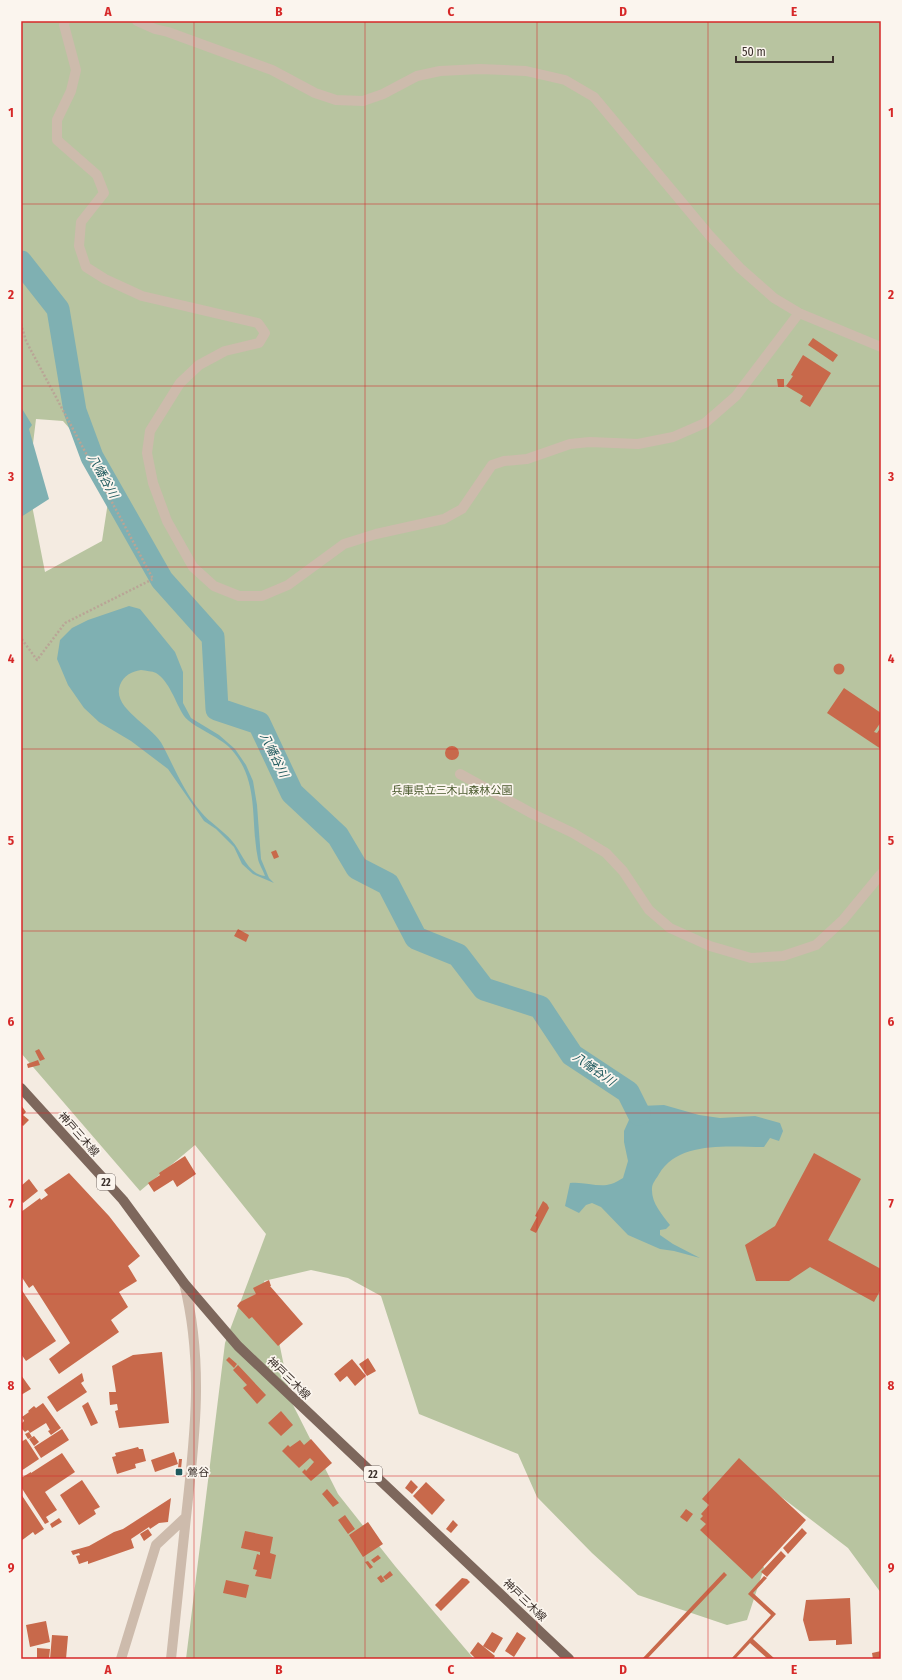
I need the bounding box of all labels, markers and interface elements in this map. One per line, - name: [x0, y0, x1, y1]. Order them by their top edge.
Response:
- text: A: [103, 4, 112, 19]
- text: B: [275, 4, 283, 19]
- text: C: [448, 4, 455, 19]
- text: D: [619, 4, 627, 19]
- text: E: [791, 4, 797, 19]
- scale bar: [736, 38, 833, 64]
- text: 50 m: [742, 45, 766, 59]
- text: 1: [8, 105, 14, 120]
- text: 1: [888, 105, 894, 120]
- text: 2: [7, 287, 14, 302]
- text: 2: [887, 287, 894, 302]
- water label: 八幡谷川: [85, 452, 122, 502]
- text: 3: [7, 469, 14, 484]
- text: 3: [887, 469, 894, 484]
- text: 4: [8, 651, 15, 666]
- text: 4: [888, 651, 895, 666]
- water label: 八幡谷川: [257, 730, 292, 781]
- park label: 兵庫県立三木山森林公園: [392, 784, 513, 797]
- text: 5: [8, 833, 14, 848]
- text: 5: [888, 833, 894, 848]
- text: 6: [8, 1014, 15, 1029]
- text: 6: [888, 1014, 895, 1029]
- water label: 八幡谷川: [570, 1049, 619, 1090]
- street label: 神戸三木線: [55, 1110, 102, 1159]
- road number: 22: [97, 1174, 115, 1190]
- text: 7: [8, 1196, 14, 1211]
- text: 7: [888, 1196, 894, 1211]
- street label: 神戸三木線: [264, 1355, 313, 1402]
- text: 8: [8, 1378, 15, 1393]
- text: 8: [888, 1378, 895, 1393]
- place label: 鶯谷: [187, 1466, 209, 1479]
- road number: 22: [364, 1466, 382, 1482]
- marker: 鶯谷: [174, 1467, 184, 1477]
- text: 9: [8, 1560, 15, 1575]
- text: 9: [888, 1560, 895, 1575]
- street label: 神戸三木線: [500, 1577, 549, 1624]
- text: A: [103, 1662, 112, 1677]
- text: B: [275, 1662, 283, 1677]
- text: C: [448, 1662, 455, 1677]
- text: D: [619, 1662, 627, 1677]
- text: E: [791, 1662, 797, 1677]

